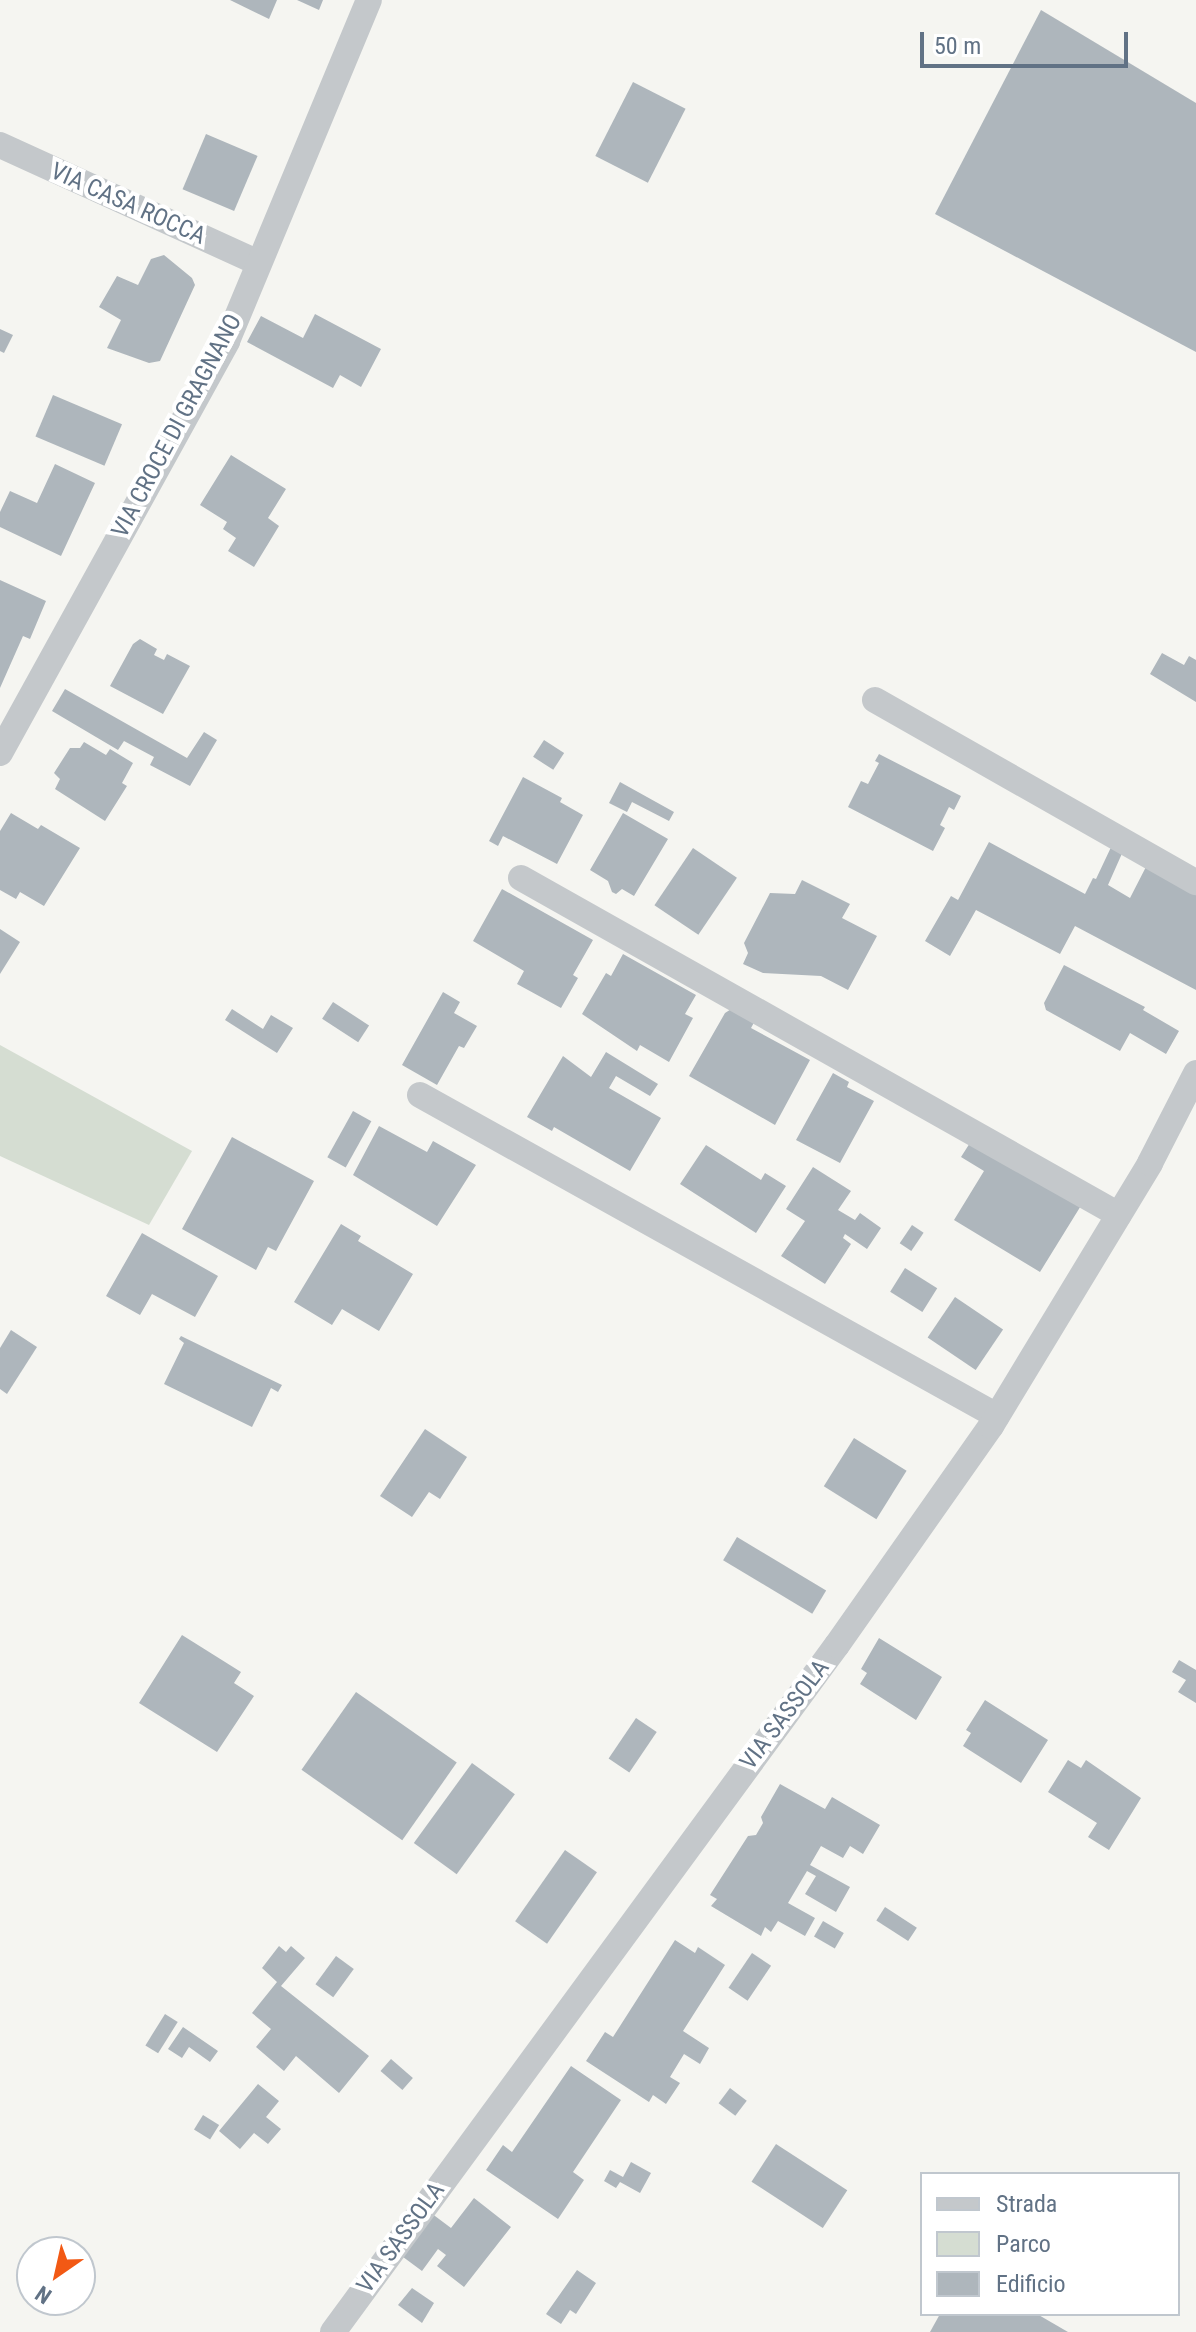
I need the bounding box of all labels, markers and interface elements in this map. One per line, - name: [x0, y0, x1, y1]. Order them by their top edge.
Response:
- scale bar: [924, 16, 1132, 66]
- text: 50 m: [934, 32, 981, 60]
- street label: VIA CASA ROCCA: [46, 157, 210, 251]
- street label: VIA CROCE DI GRAGNANO: [106, 309, 248, 543]
- street label: VIA SASSOLA: [734, 1654, 836, 1776]
- legend: [920, 2172, 1180, 2316]
- street label: VIA SASSOLA: [351, 2177, 451, 2299]
- text: Strada: [996, 2190, 1057, 2218]
- text: Parco: [996, 2230, 1051, 2258]
- north arrow: [16, 2236, 96, 2316]
- text: Edificio: [996, 2270, 1066, 2298]
- text: N: [31, 2281, 56, 2309]

